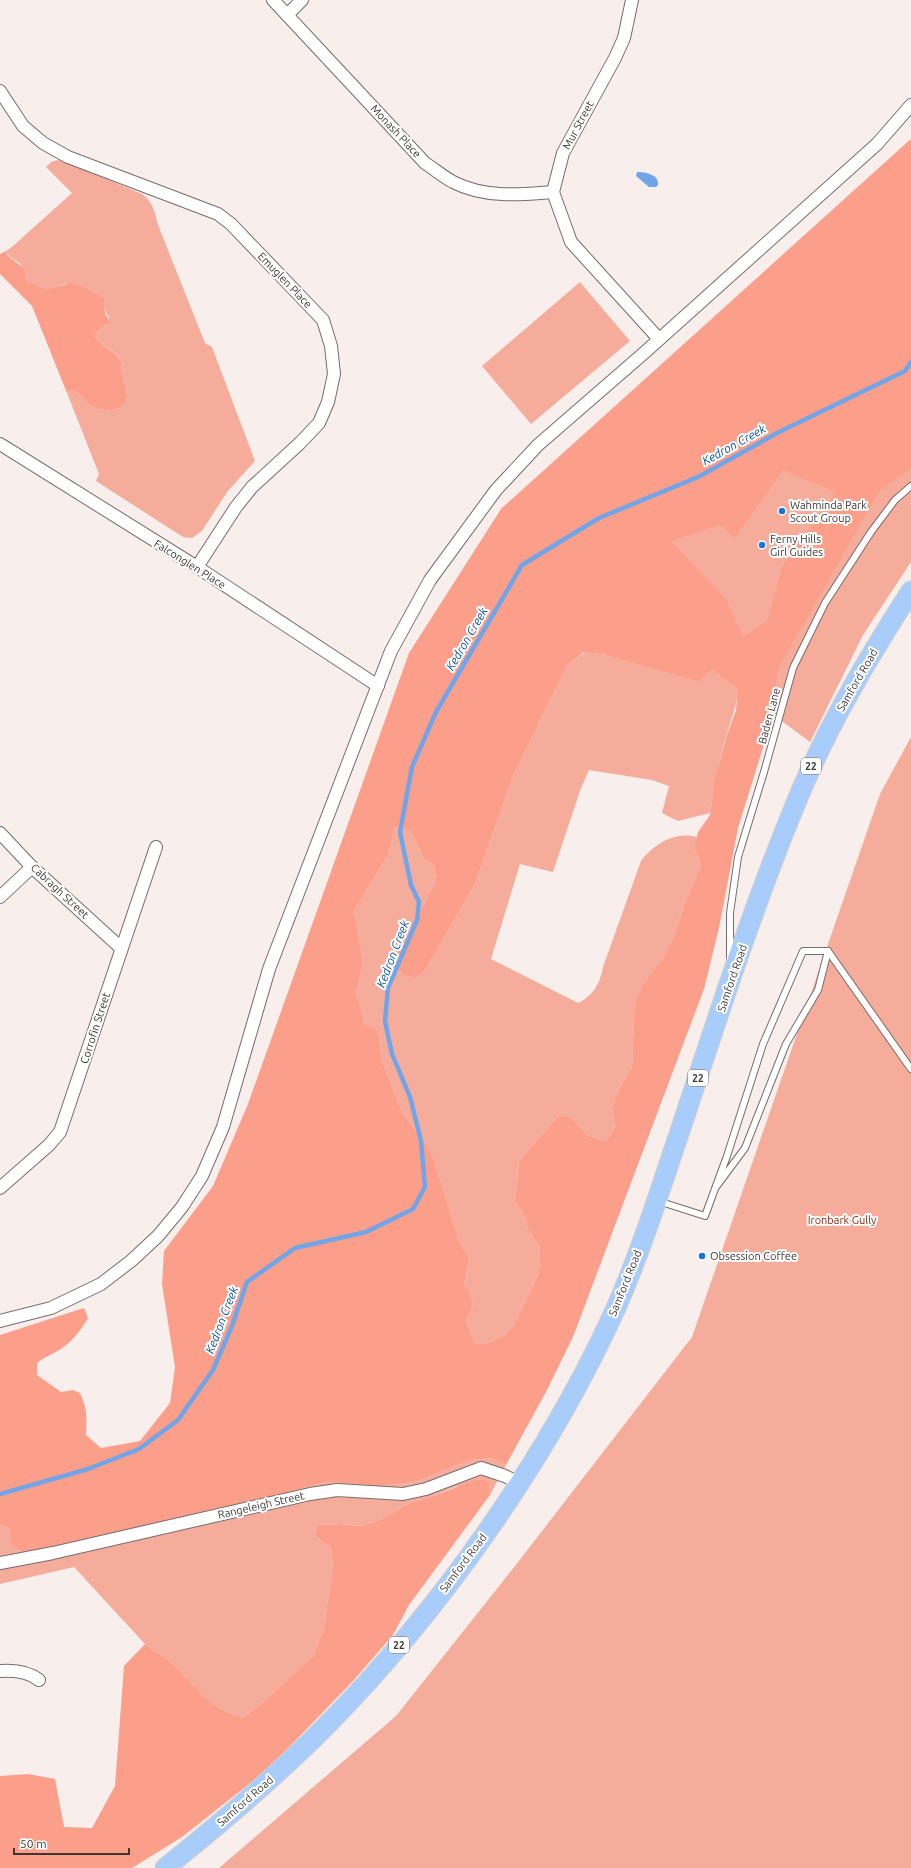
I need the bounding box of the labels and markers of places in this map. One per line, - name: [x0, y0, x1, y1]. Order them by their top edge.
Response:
- place label: Wahminda Park Scout Group: [790, 499, 867, 524]
- marker: Wahminda Park Scout Group: [777, 506, 787, 516]
- place label: Ferny Hills Girl Guides: [770, 533, 823, 558]
- marker: Ferny Hills Girl Guides: [757, 540, 767, 550]
- place label: Obsession Coffee: [710, 1250, 797, 1262]
- marker: Obsession Coffee: [697, 1251, 707, 1261]

